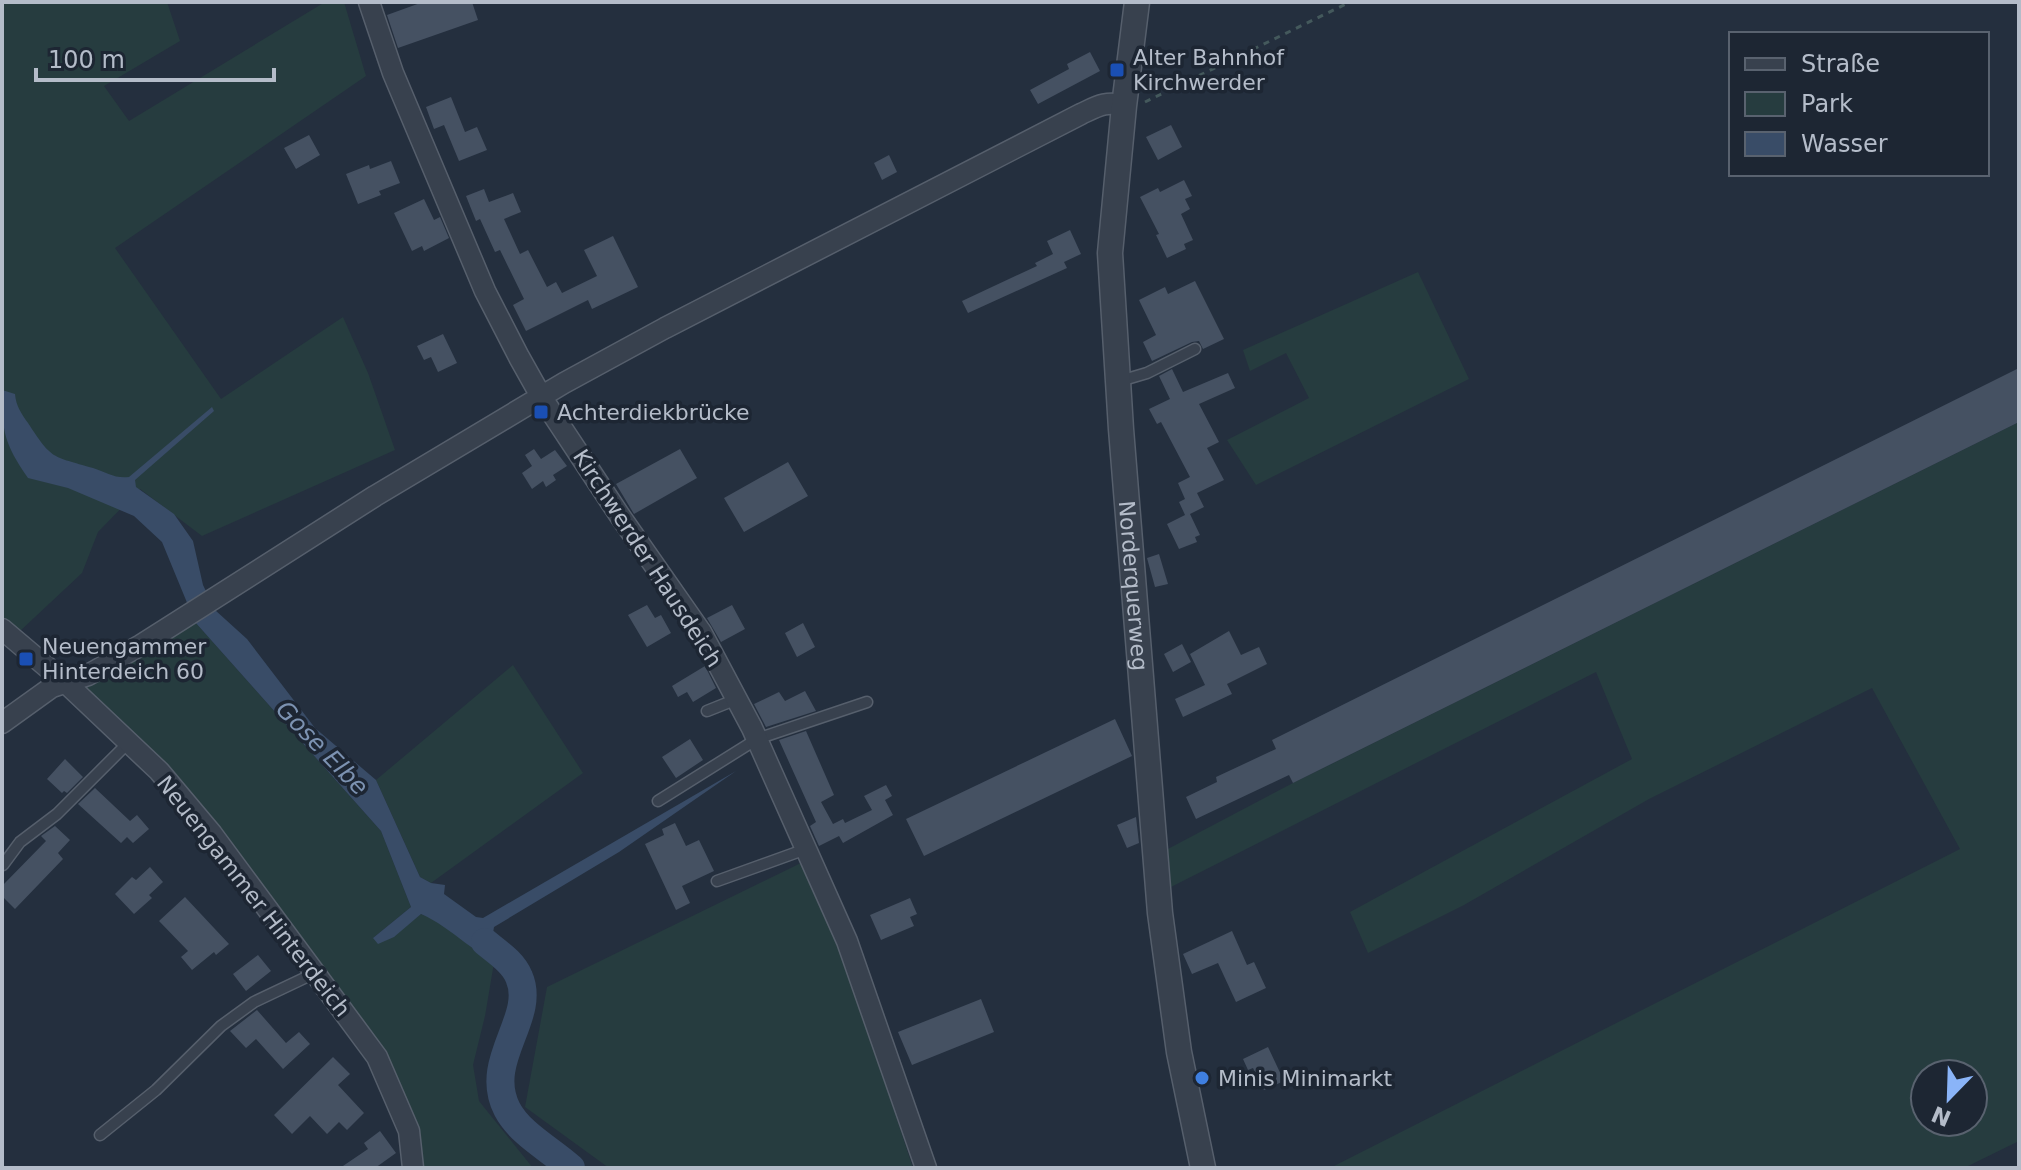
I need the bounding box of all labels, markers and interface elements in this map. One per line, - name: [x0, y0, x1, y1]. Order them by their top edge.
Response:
- scale bar: [36, 32, 274, 82]
- legend: [1729, 32, 1989, 176]
- place label: Alter Bahnhof Kirchwerder: [1133, 45, 1285, 95]
- text: 100 m: [48, 46, 125, 74]
- text: Straße: [1801, 50, 1880, 78]
- marker: Alter Bahnhof Kirchwerder: [1108, 61, 1126, 79]
- text: Park: [1801, 90, 1853, 118]
- text: Wasser: [1801, 130, 1888, 158]
- place label: Achterdiekbrücke: [557, 400, 749, 425]
- marker: Achterdiekbrücke: [532, 403, 550, 421]
- street label: Kirchwerder Hausdeich: [568, 445, 727, 672]
- street label: Norderquerweg: [1114, 500, 1152, 672]
- place label: Neuengammer Hinterdeich 60: [42, 634, 207, 684]
- marker: Neuengammer Hinterdeich 60: [17, 650, 35, 668]
- water label: Gose Elbe: [270, 695, 374, 801]
- street label: Neuengammer Hinterdeich: [152, 771, 355, 1022]
- north arrow: [1909, 1058, 1989, 1138]
- place label: Minis Minimarkt: [1218, 1066, 1392, 1091]
- marker: Minis Minimarkt: [1193, 1069, 1211, 1087]
- text: N: [1928, 1101, 1955, 1131]

